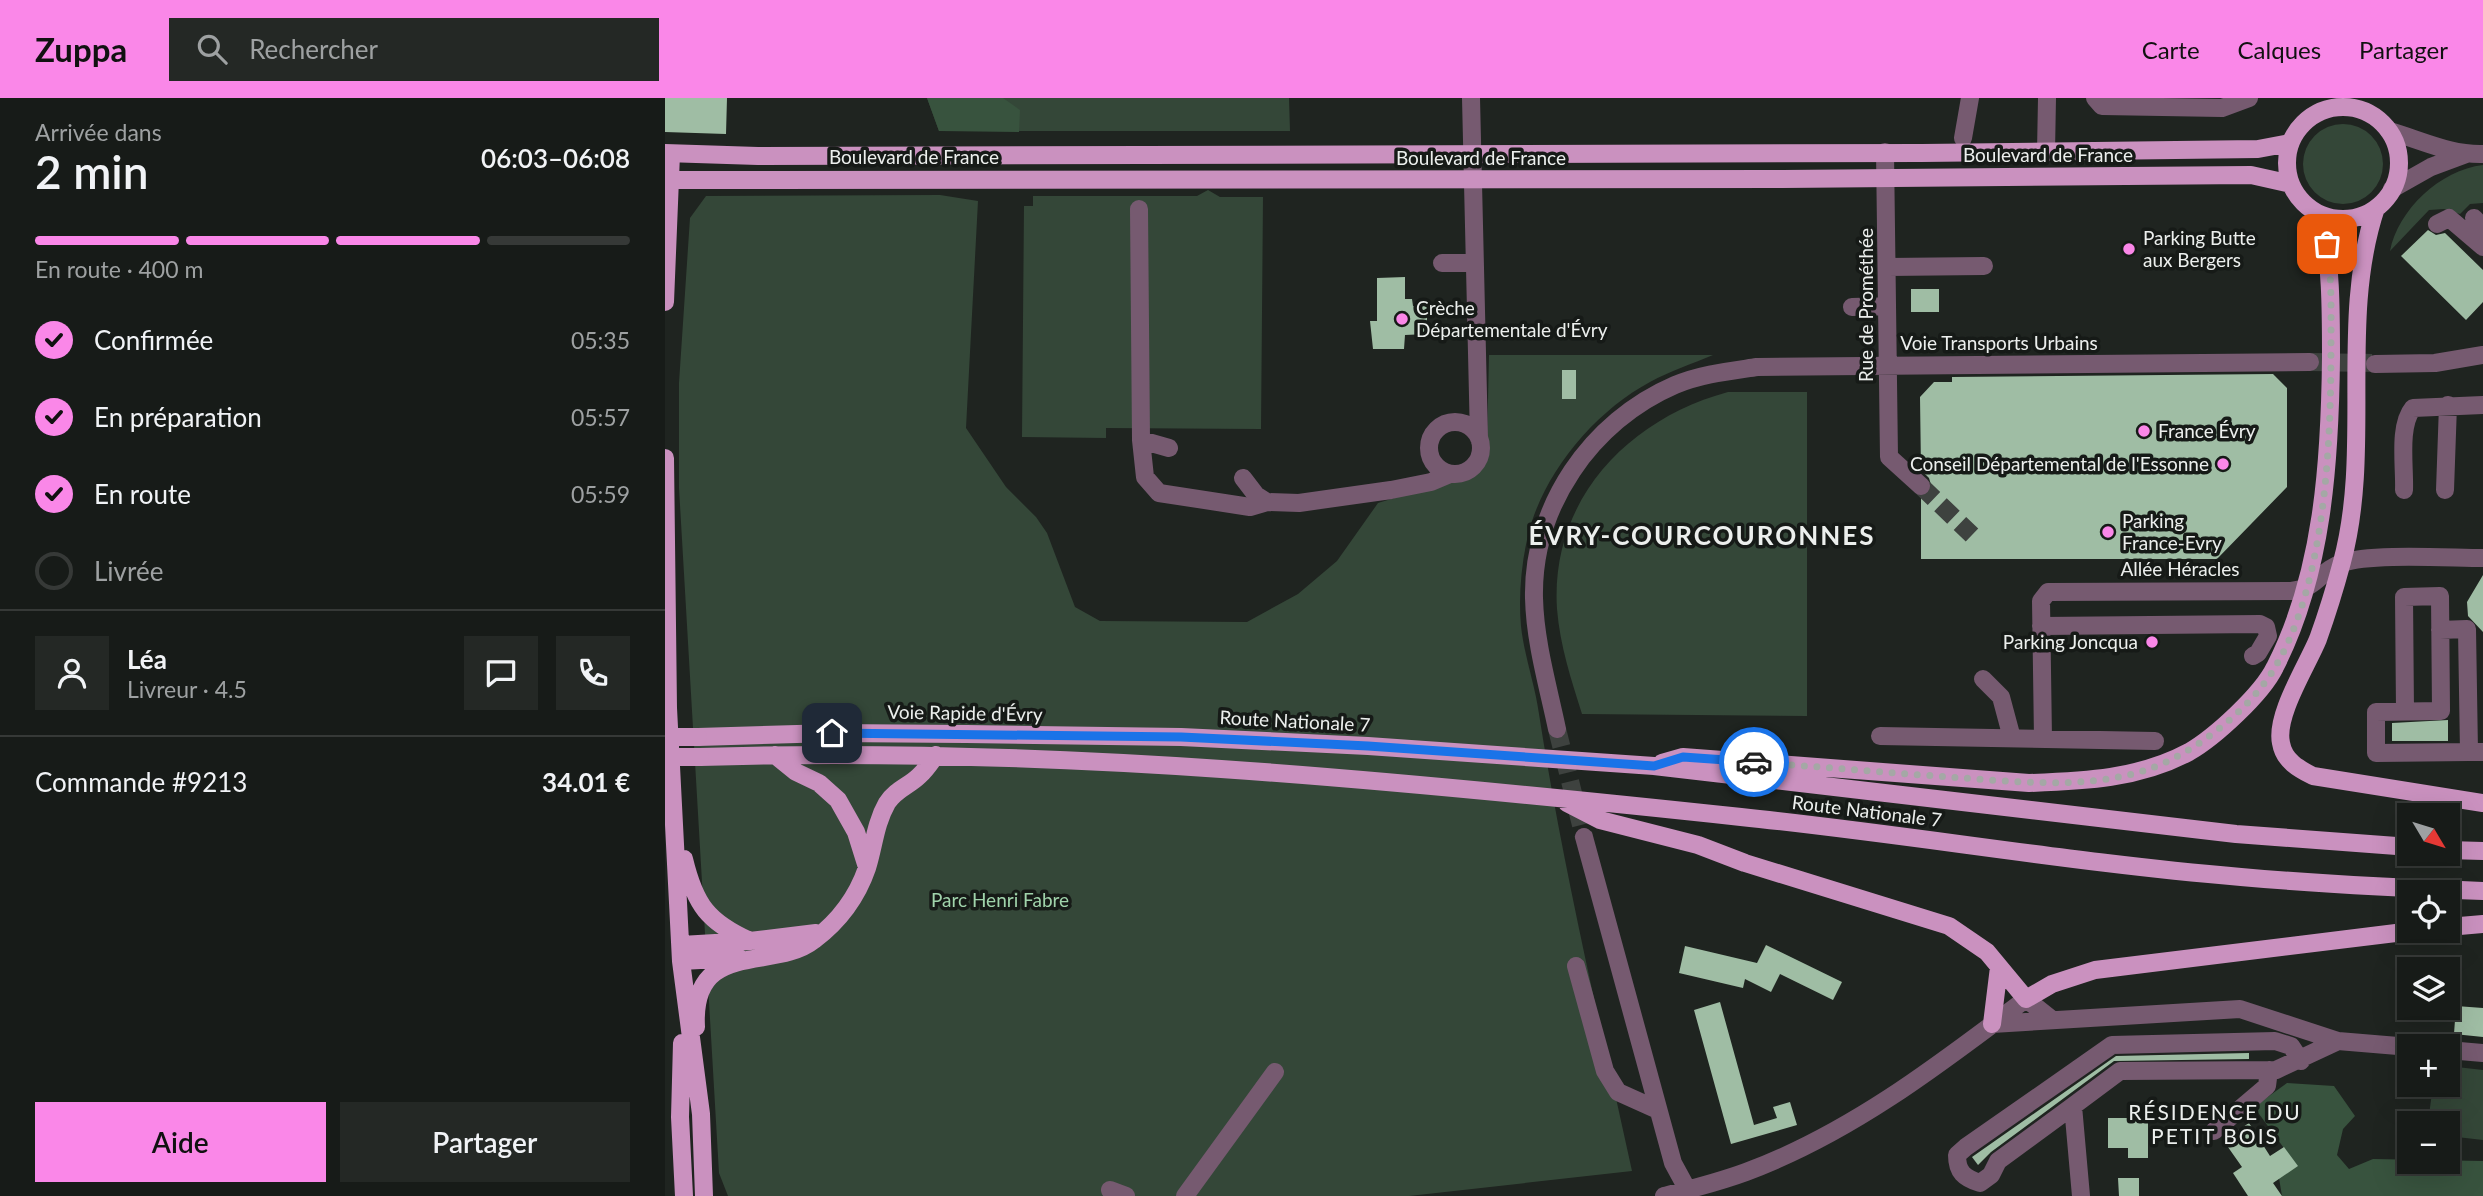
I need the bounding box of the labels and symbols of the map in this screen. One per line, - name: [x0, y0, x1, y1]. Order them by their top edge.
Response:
- street label: Boulevard de France: [1963, 143, 2133, 166]
- street label: Boulevard de France: [829, 145, 999, 168]
- street label: Boulevard de France: [1396, 146, 1566, 169]
- pin: [2297, 214, 2357, 274]
- place label: Parking Butte aux Bergers: [2143, 226, 2256, 271]
- street label: Rue de Prométhée: [1854, 228, 1877, 382]
- marker: Parking Butte aux Bergers: [2121, 241, 2137, 257]
- place label: Crèche Départementale d'Évry: [1416, 296, 1608, 341]
- marker: Crèche Départementale d'Évry: [1394, 311, 1410, 327]
- street label: Voie Transports Urbains: [1900, 331, 2098, 354]
- place label: France Évry: [2158, 419, 2256, 442]
- marker: France Évry: [2136, 423, 2152, 439]
- place label: Conseil Départemental de l'Essonne: [1910, 452, 2209, 475]
- marker: Conseil Départemental de l'Essonne: [2215, 456, 2231, 472]
- place label: Parking France-Evry: [2122, 509, 2222, 554]
- district label: ÉVRY-COURCOURONNES: [1528, 519, 1876, 551]
- marker: Parking France-Evry: [2100, 524, 2116, 540]
- street label: Allée Héracles: [2121, 557, 2240, 580]
- place label: Parking Joncqua: [2003, 630, 2138, 653]
- marker: Parking Joncqua: [2144, 634, 2160, 650]
- street label: Voie Rapide d'Évry: [887, 700, 1043, 725]
- pin: [802, 703, 862, 763]
- street label: Route Nationale 7: [1219, 705, 1371, 736]
- courier: [1719, 727, 1789, 797]
- street label: Route Nationale 7: [1791, 790, 1943, 831]
- north arrow: [2397, 803, 2461, 866]
- park label: Parc Henri Fabre: [931, 888, 1069, 911]
- district label: RÉSIDENCE DU PETIT BOIS: [2128, 1099, 2302, 1148]

